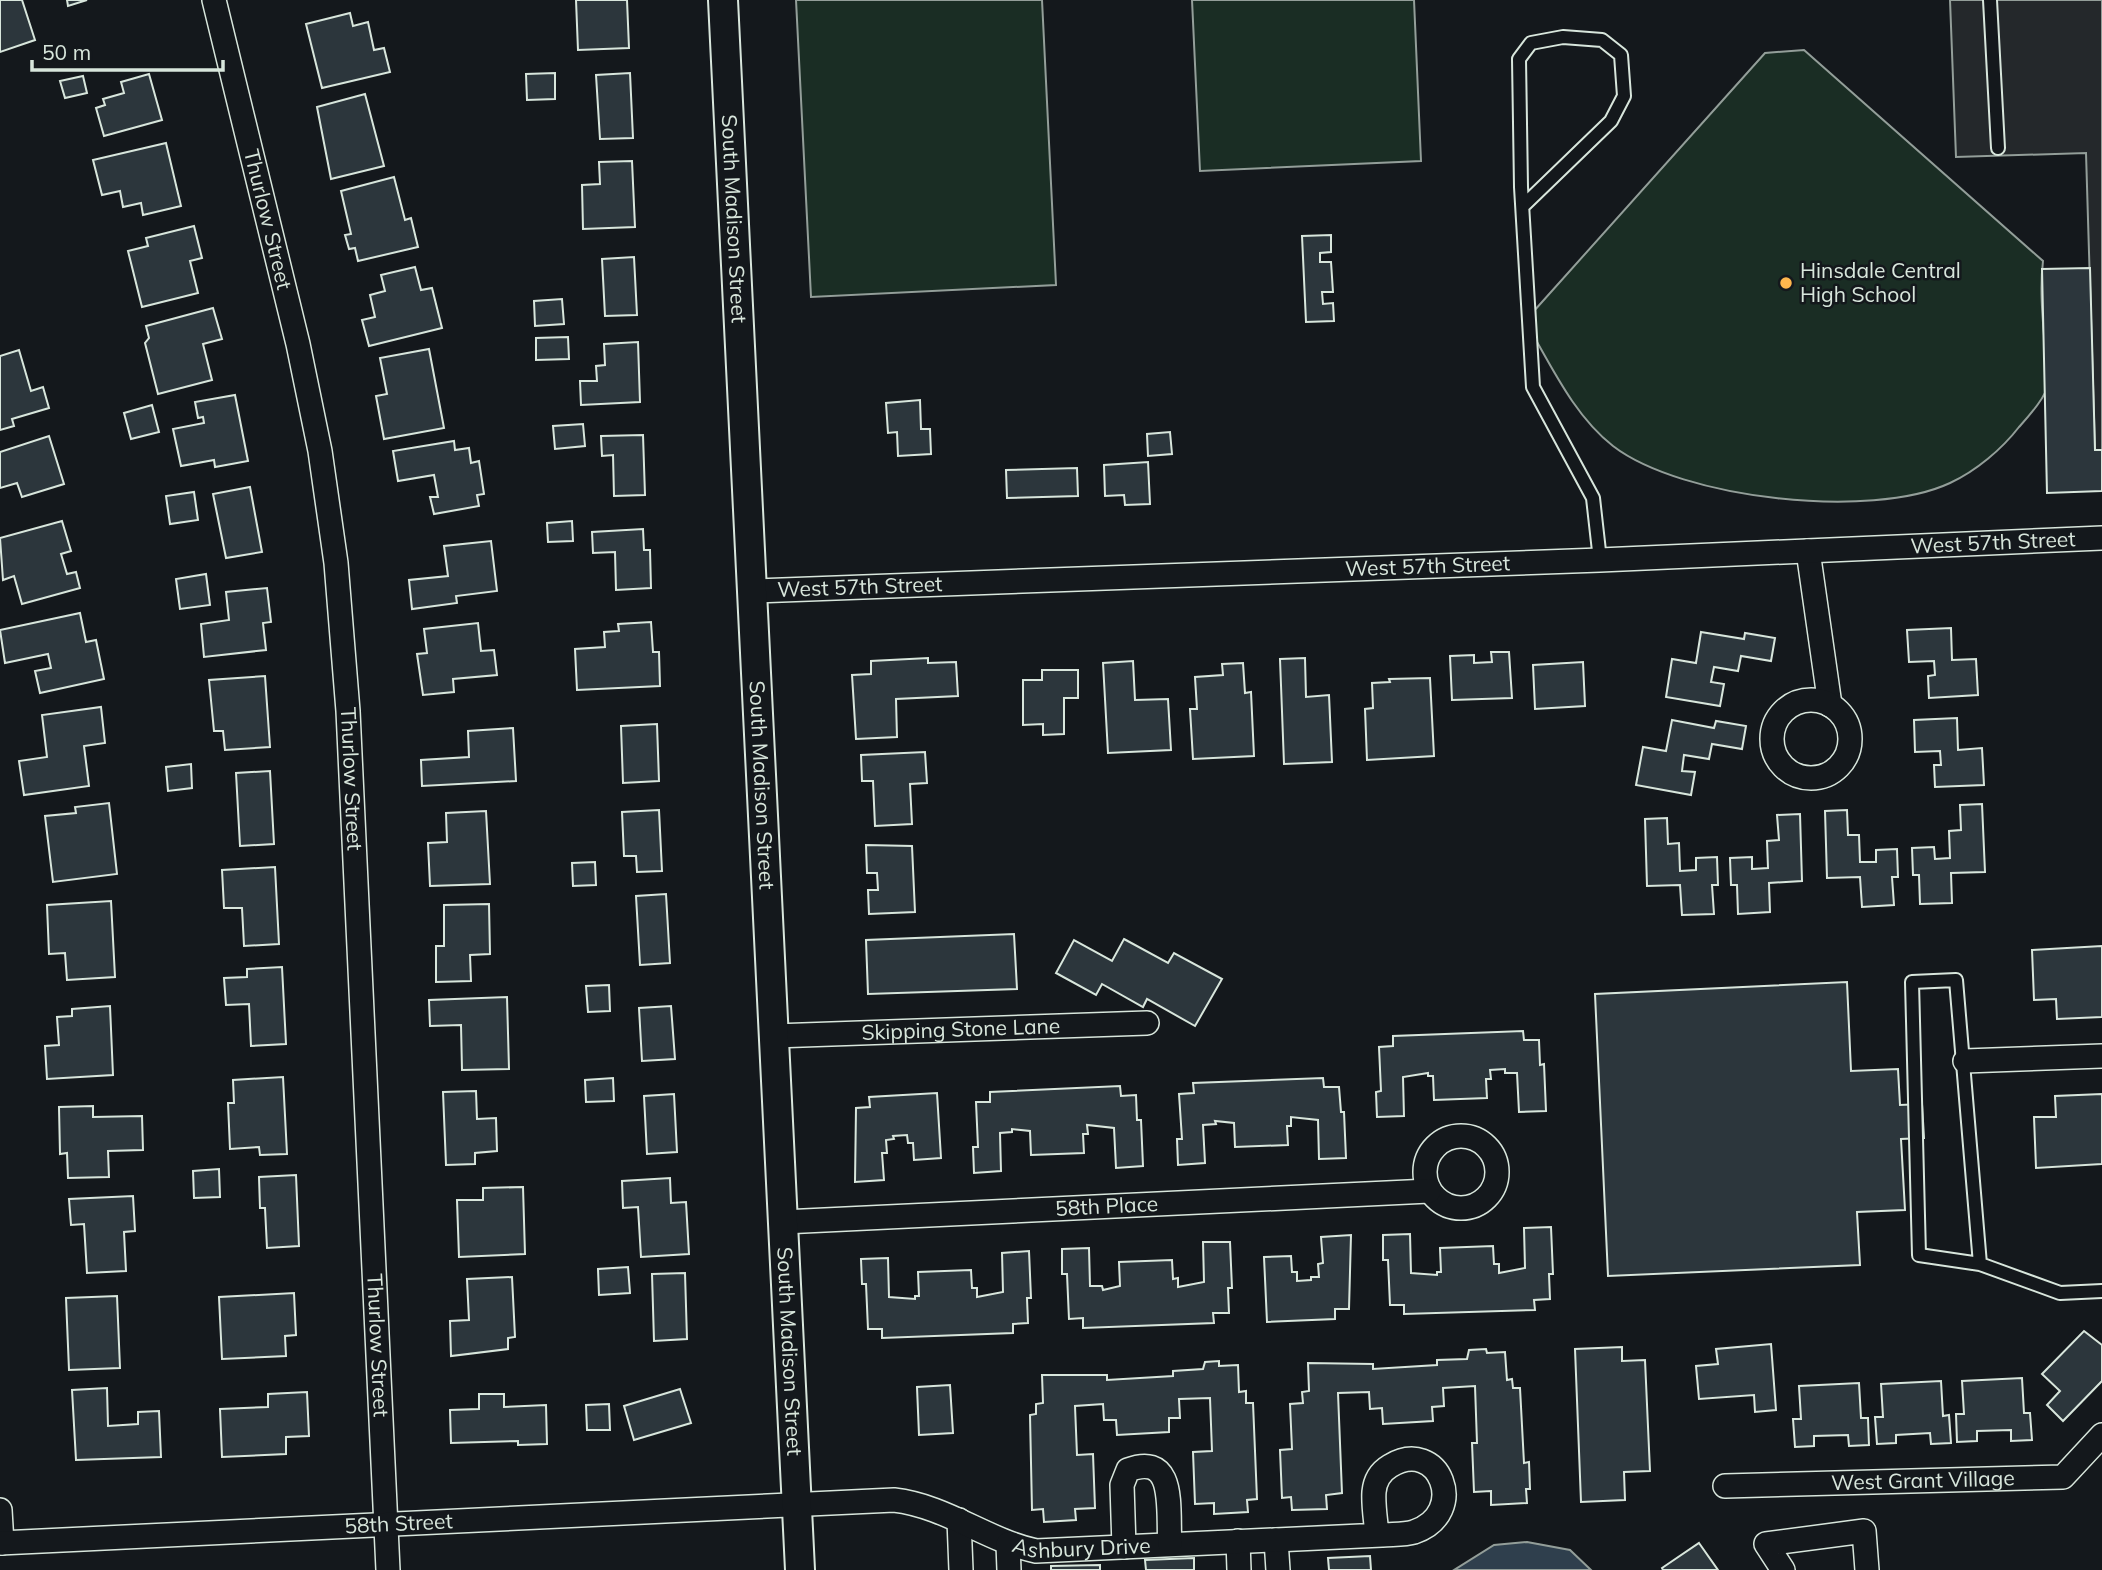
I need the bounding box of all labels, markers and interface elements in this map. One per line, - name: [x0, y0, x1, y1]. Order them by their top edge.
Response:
- scale bar: [32, 28, 222, 72]
- text: 50 m: [42, 39, 91, 65]
- street label: South Madison Street: [717, 114, 753, 324]
- street label: Thurlow Street: [239, 147, 298, 292]
- place label: Hinsdale Central High School: [1800, 257, 1961, 307]
- marker: Hinsdale Central High School: [1778, 275, 1794, 291]
- street label: West 57th Street: [1910, 525, 2076, 558]
- street label: West 57th Street: [1344, 549, 1511, 581]
- street label: West 57th Street: [777, 570, 943, 602]
- street label: South Madison Street: [744, 680, 781, 890]
- street label: Thurlow Street: [336, 707, 368, 851]
- street label: Skipping Stone Lane: [861, 1012, 1061, 1045]
- street label: 58th Place: [1054, 1190, 1159, 1221]
- street label: South Madison Street: [772, 1246, 808, 1456]
- street label: Thurlow Street: [362, 1273, 395, 1418]
- street label: West Grant Village: [1831, 1464, 2015, 1495]
- street label: 58th Street: [344, 1507, 453, 1538]
- street label: Ashbury Drive: [1010, 1531, 1151, 1563]

